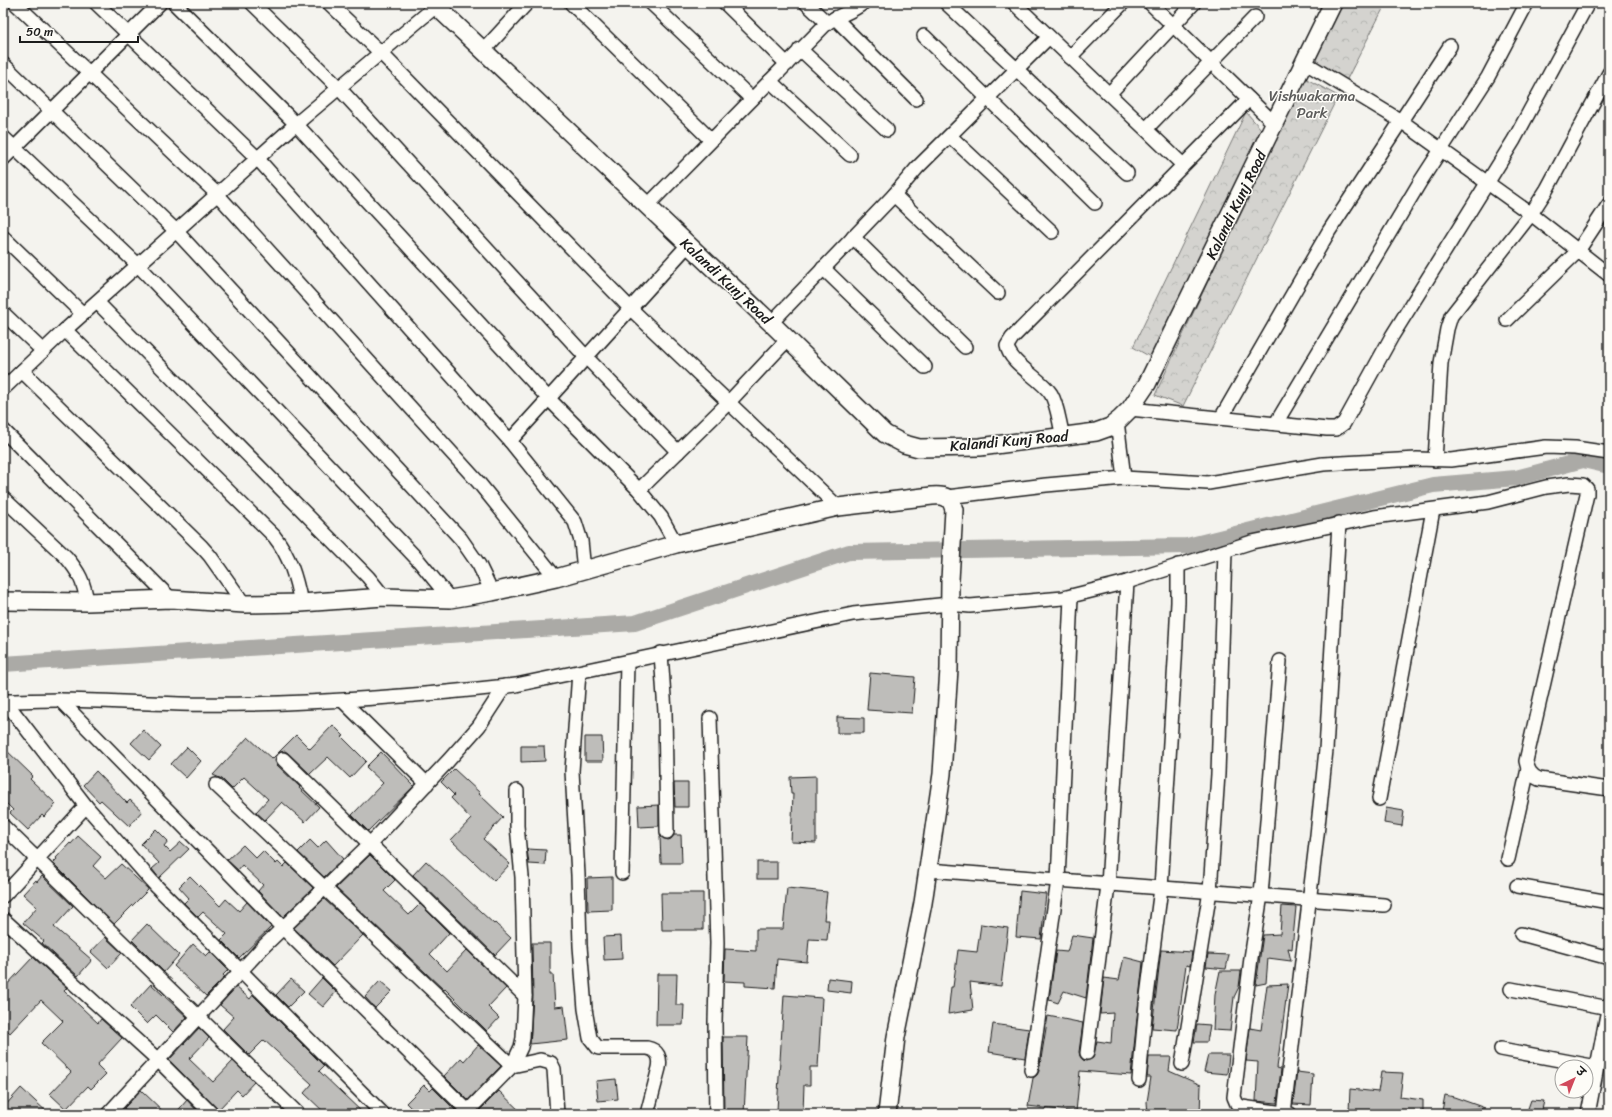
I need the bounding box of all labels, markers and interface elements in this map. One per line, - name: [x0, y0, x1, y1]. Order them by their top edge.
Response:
- scale bar: [20, 18, 138, 44]
- text: 50 m: [26, 21, 53, 43]
- park label: Vishwakarma Park: [1269, 83, 1356, 126]
- street label: Kalandi Kunj Road: [1198, 145, 1274, 264]
- street label: Kalandi Kunj Road: [674, 231, 779, 332]
- street label: Kalandi Kunj Road: [949, 423, 1070, 459]
- north arrow: [1554, 1059, 1594, 1099]
- text: उ: [1571, 1062, 1591, 1083]

